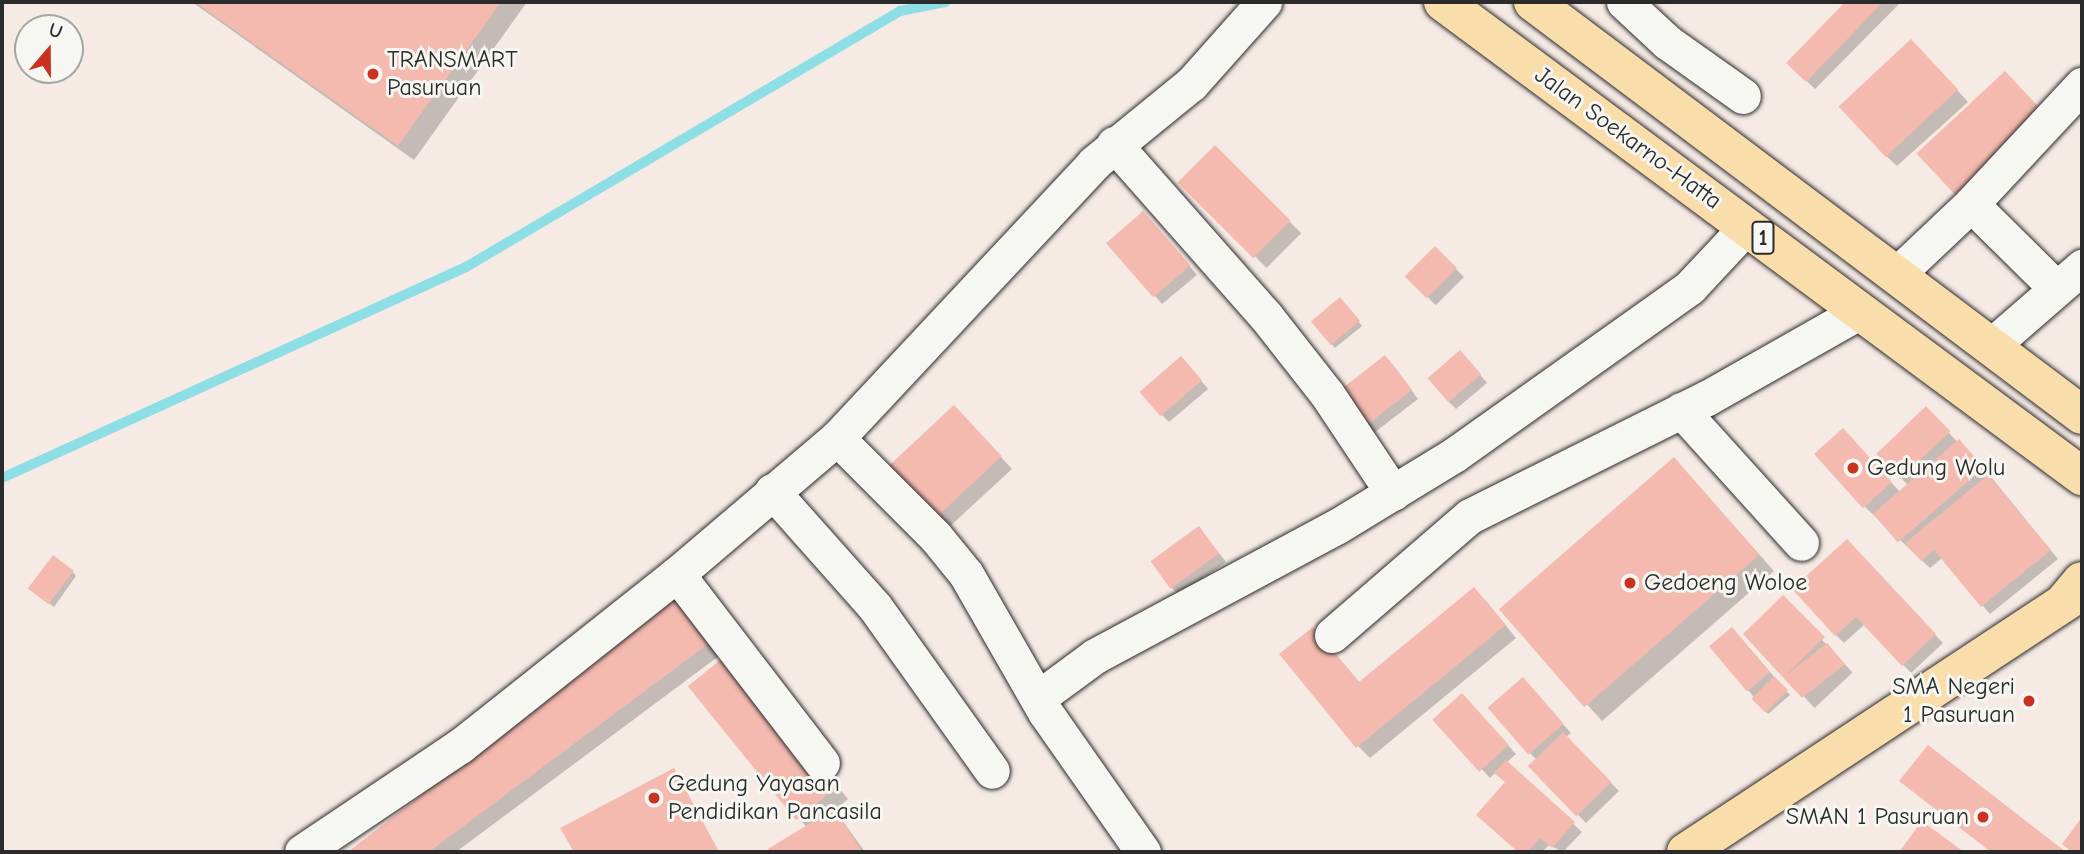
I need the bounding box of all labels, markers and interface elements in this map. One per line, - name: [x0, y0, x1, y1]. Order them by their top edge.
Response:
- north arrow: [14, 14, 84, 84]
- text: U: [46, 19, 65, 44]
- place label: TRANSMART Pasuruan: [387, 46, 518, 102]
- street label: Jalan Soekarno-Hatta: [1529, 61, 1727, 215]
- marker: TRANSMART Pasuruan: [365, 66, 381, 82]
- road number: 1: [1751, 218, 1775, 258]
- place label: Gedung Wolu: [1867, 454, 2005, 482]
- marker: Gedung Wolu: [1845, 460, 1861, 476]
- place label: Gedoeng Woloe: [1644, 569, 1807, 597]
- marker: Gedoeng Woloe: [1622, 575, 1638, 591]
- place label: SMA Negeri 1 Pasuruan: [1892, 673, 2015, 729]
- marker: SMA Negeri 1 Pasuruan: [2021, 693, 2037, 709]
- place label: Gedung Yayasan Pendidikan Pancasila: [668, 770, 882, 826]
- marker: Gedung Yayasan Pendidikan Pancasila: [646, 790, 662, 806]
- place label: SMAN 1 Pasuruan: [1786, 803, 1969, 831]
- marker: SMAN 1 Pasuruan: [1975, 809, 1991, 825]

